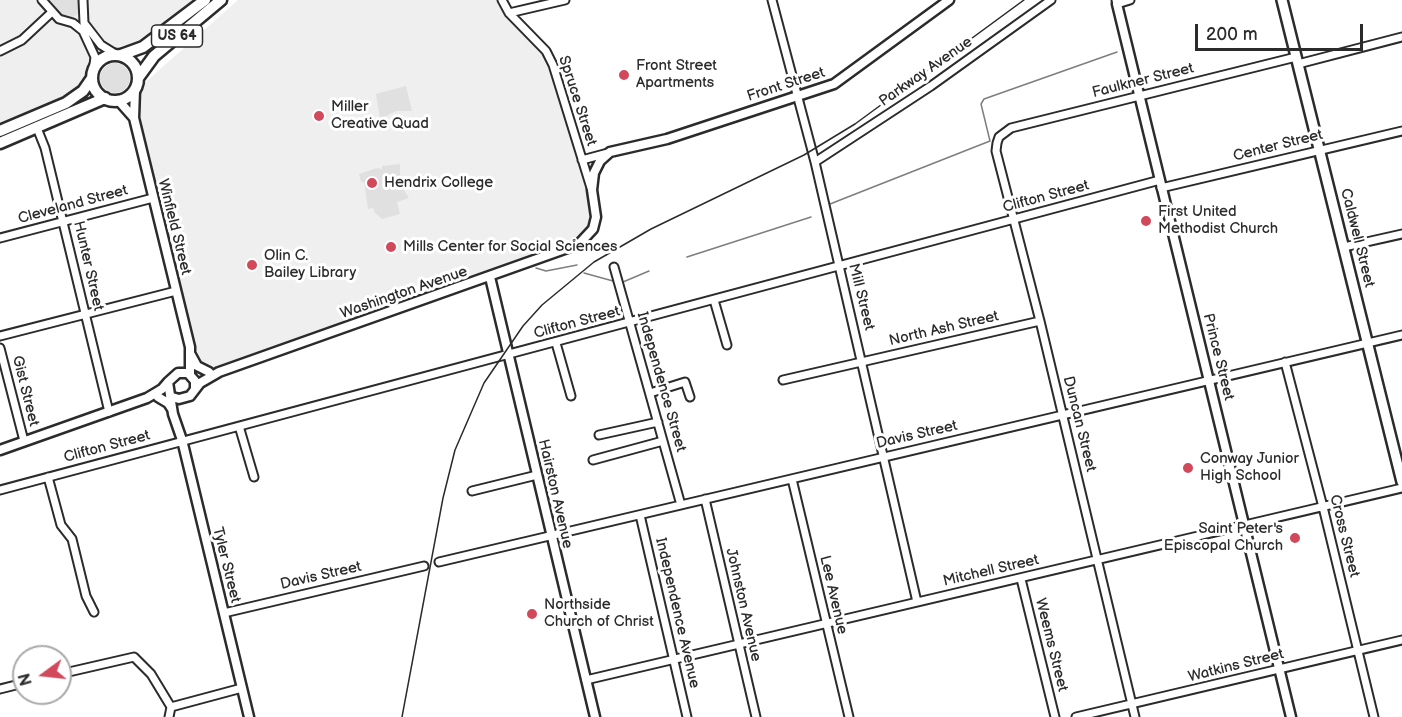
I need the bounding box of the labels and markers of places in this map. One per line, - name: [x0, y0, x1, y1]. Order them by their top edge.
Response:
- place label: Front Street Apartments: [636, 57, 717, 92]
- marker: Front Street Apartments: [617, 68, 631, 82]
- place label: Miller Creative Quad: [331, 98, 429, 133]
- marker: Miller Creative Quad: [312, 109, 326, 123]
- place label: Hendrix College: [384, 174, 493, 192]
- marker: Hendrix College: [365, 176, 379, 190]
- place label: First United Methodist Church: [1158, 203, 1278, 238]
- marker: First United Methodist Church: [1139, 214, 1153, 228]
- place label: Mills Center for Social Sciences: [403, 238, 617, 256]
- marker: Mills Center for Social Sciences: [384, 240, 398, 254]
- place label: Olin C. Bailey Library: [264, 247, 356, 282]
- marker: Olin C. Bailey Library: [245, 258, 259, 272]
- place label: Conway Junior High School: [1200, 450, 1299, 485]
- marker: Conway Junior High School: [1181, 461, 1195, 475]
- place label: Saint Peter's Episcopal Church: [1164, 520, 1283, 555]
- marker: Saint Peter's Episcopal Church: [1288, 531, 1302, 545]
- place label: Northside Church of Christ: [544, 596, 654, 631]
- marker: Northside Church of Christ: [525, 607, 539, 621]

